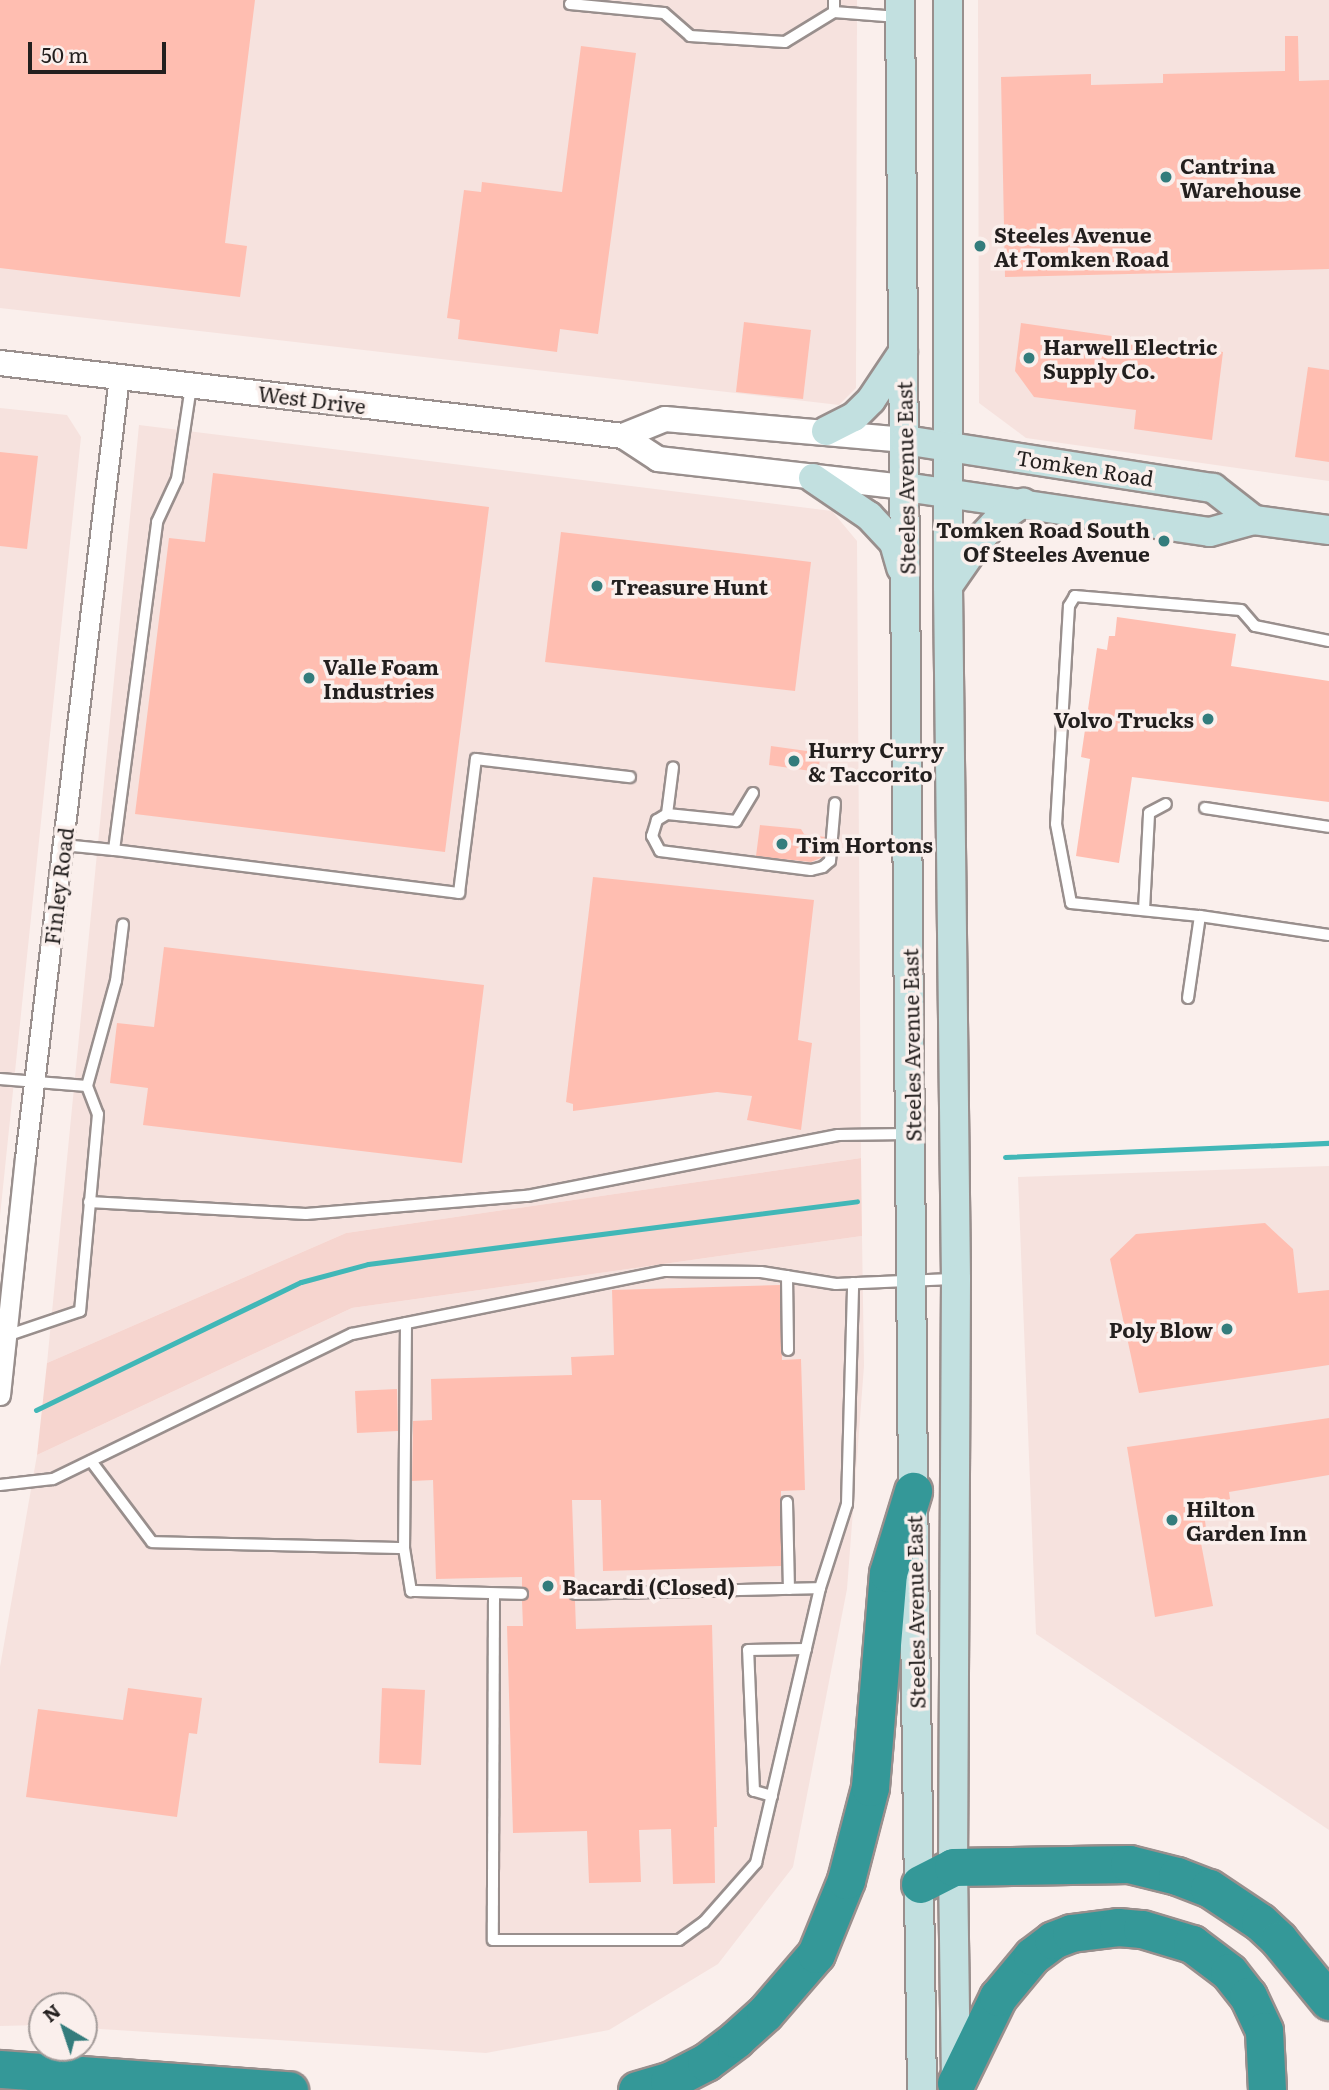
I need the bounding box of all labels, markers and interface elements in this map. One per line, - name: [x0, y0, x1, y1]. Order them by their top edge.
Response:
- scale bar: [32, 28, 170, 72]
- text: 50 m: [41, 38, 88, 69]
- place label: Cantrina Warehouse: [1180, 152, 1301, 202]
- marker: Cantrina Warehouse: [1158, 169, 1174, 185]
- place label: Steeles Avenue At Tomken Road: [994, 221, 1169, 271]
- marker: Steeles Avenue At Tomken Road: [972, 238, 988, 254]
- place label: Harwell Electric Supply Co.: [1043, 333, 1218, 383]
- marker: Harwell Electric Supply Co.: [1021, 350, 1037, 366]
- street label: West Drive: [256, 380, 368, 418]
- street label: Steeles Avenue East: [891, 381, 919, 575]
- street label: Tomken Road: [1014, 444, 1156, 490]
- place label: Tomken Road South Of Steeles Avenue: [936, 516, 1150, 566]
- marker: Tomken Road South Of Steeles Avenue: [1156, 533, 1172, 549]
- place label: Treasure Hunt: [611, 573, 768, 599]
- marker: Treasure Hunt: [589, 578, 605, 594]
- place label: Valle Foam Industries: [323, 653, 439, 703]
- marker: Valle Foam Industries: [301, 670, 317, 686]
- place label: Volvo Trucks: [1054, 706, 1194, 732]
- marker: Volvo Trucks: [1200, 711, 1216, 727]
- place label: Hurry Curry & Taccorito: [808, 736, 944, 786]
- marker: Hurry Curry & Taccorito: [786, 753, 802, 769]
- street label: Finley Road: [38, 826, 78, 946]
- place label: Tim Hortons: [796, 831, 933, 857]
- marker: Tim Hortons: [774, 836, 790, 852]
- street label: Steeles Avenue East: [897, 948, 925, 1142]
- place label: Poly Blow: [1109, 1316, 1213, 1342]
- marker: Poly Blow: [1219, 1321, 1235, 1337]
- place label: Hilton Garden Inn: [1186, 1495, 1307, 1545]
- marker: Hilton Garden Inn: [1164, 1512, 1180, 1528]
- street label: Steeles Avenue East: [901, 1515, 929, 1709]
- place label: Bacardi (Closed): [562, 1573, 735, 1599]
- marker: Bacardi (Closed): [540, 1578, 556, 1594]
- north arrow: [28, 1992, 98, 2062]
- text: N: [36, 1996, 66, 2028]

